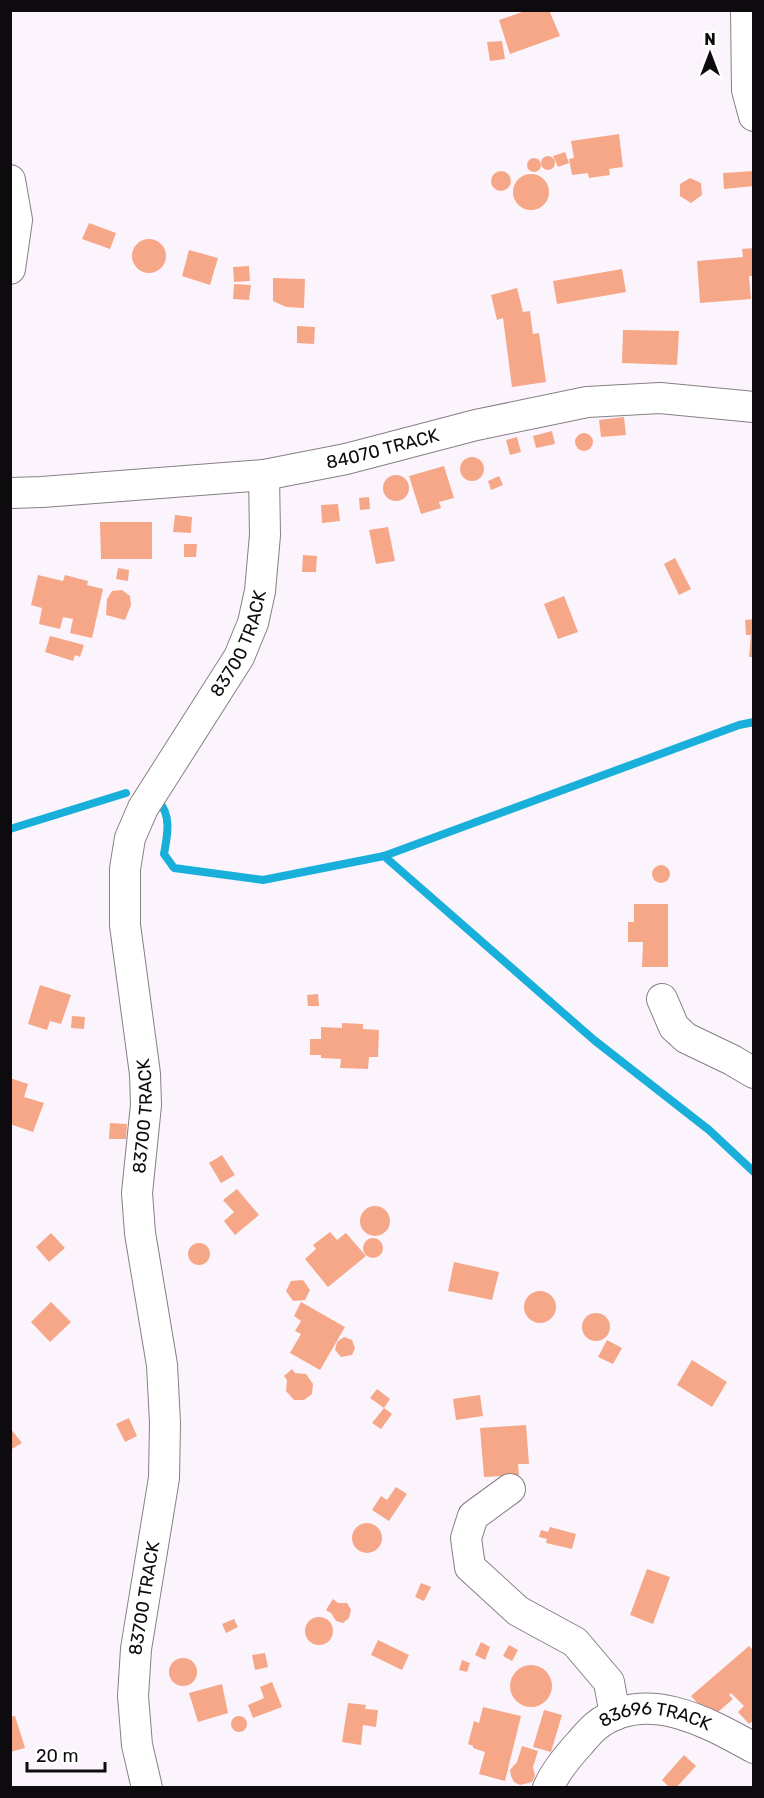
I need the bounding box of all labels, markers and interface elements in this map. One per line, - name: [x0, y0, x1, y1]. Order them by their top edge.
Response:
- north arrow: [680, 24, 740, 84]
- text: N: [704, 30, 716, 49]
- street label: 84070 TRACK: [324, 424, 441, 474]
- street label: 83700 TRACK: [205, 588, 271, 701]
- street label: 83700 TRACK: [128, 1057, 157, 1175]
- street label: 83700 TRACK: [125, 1539, 165, 1656]
- street label: 83696 TRACK: [595, 1698, 715, 1735]
- scale bar: [27, 1735, 105, 1773]
- text: 20 m: [36, 1745, 78, 1767]

